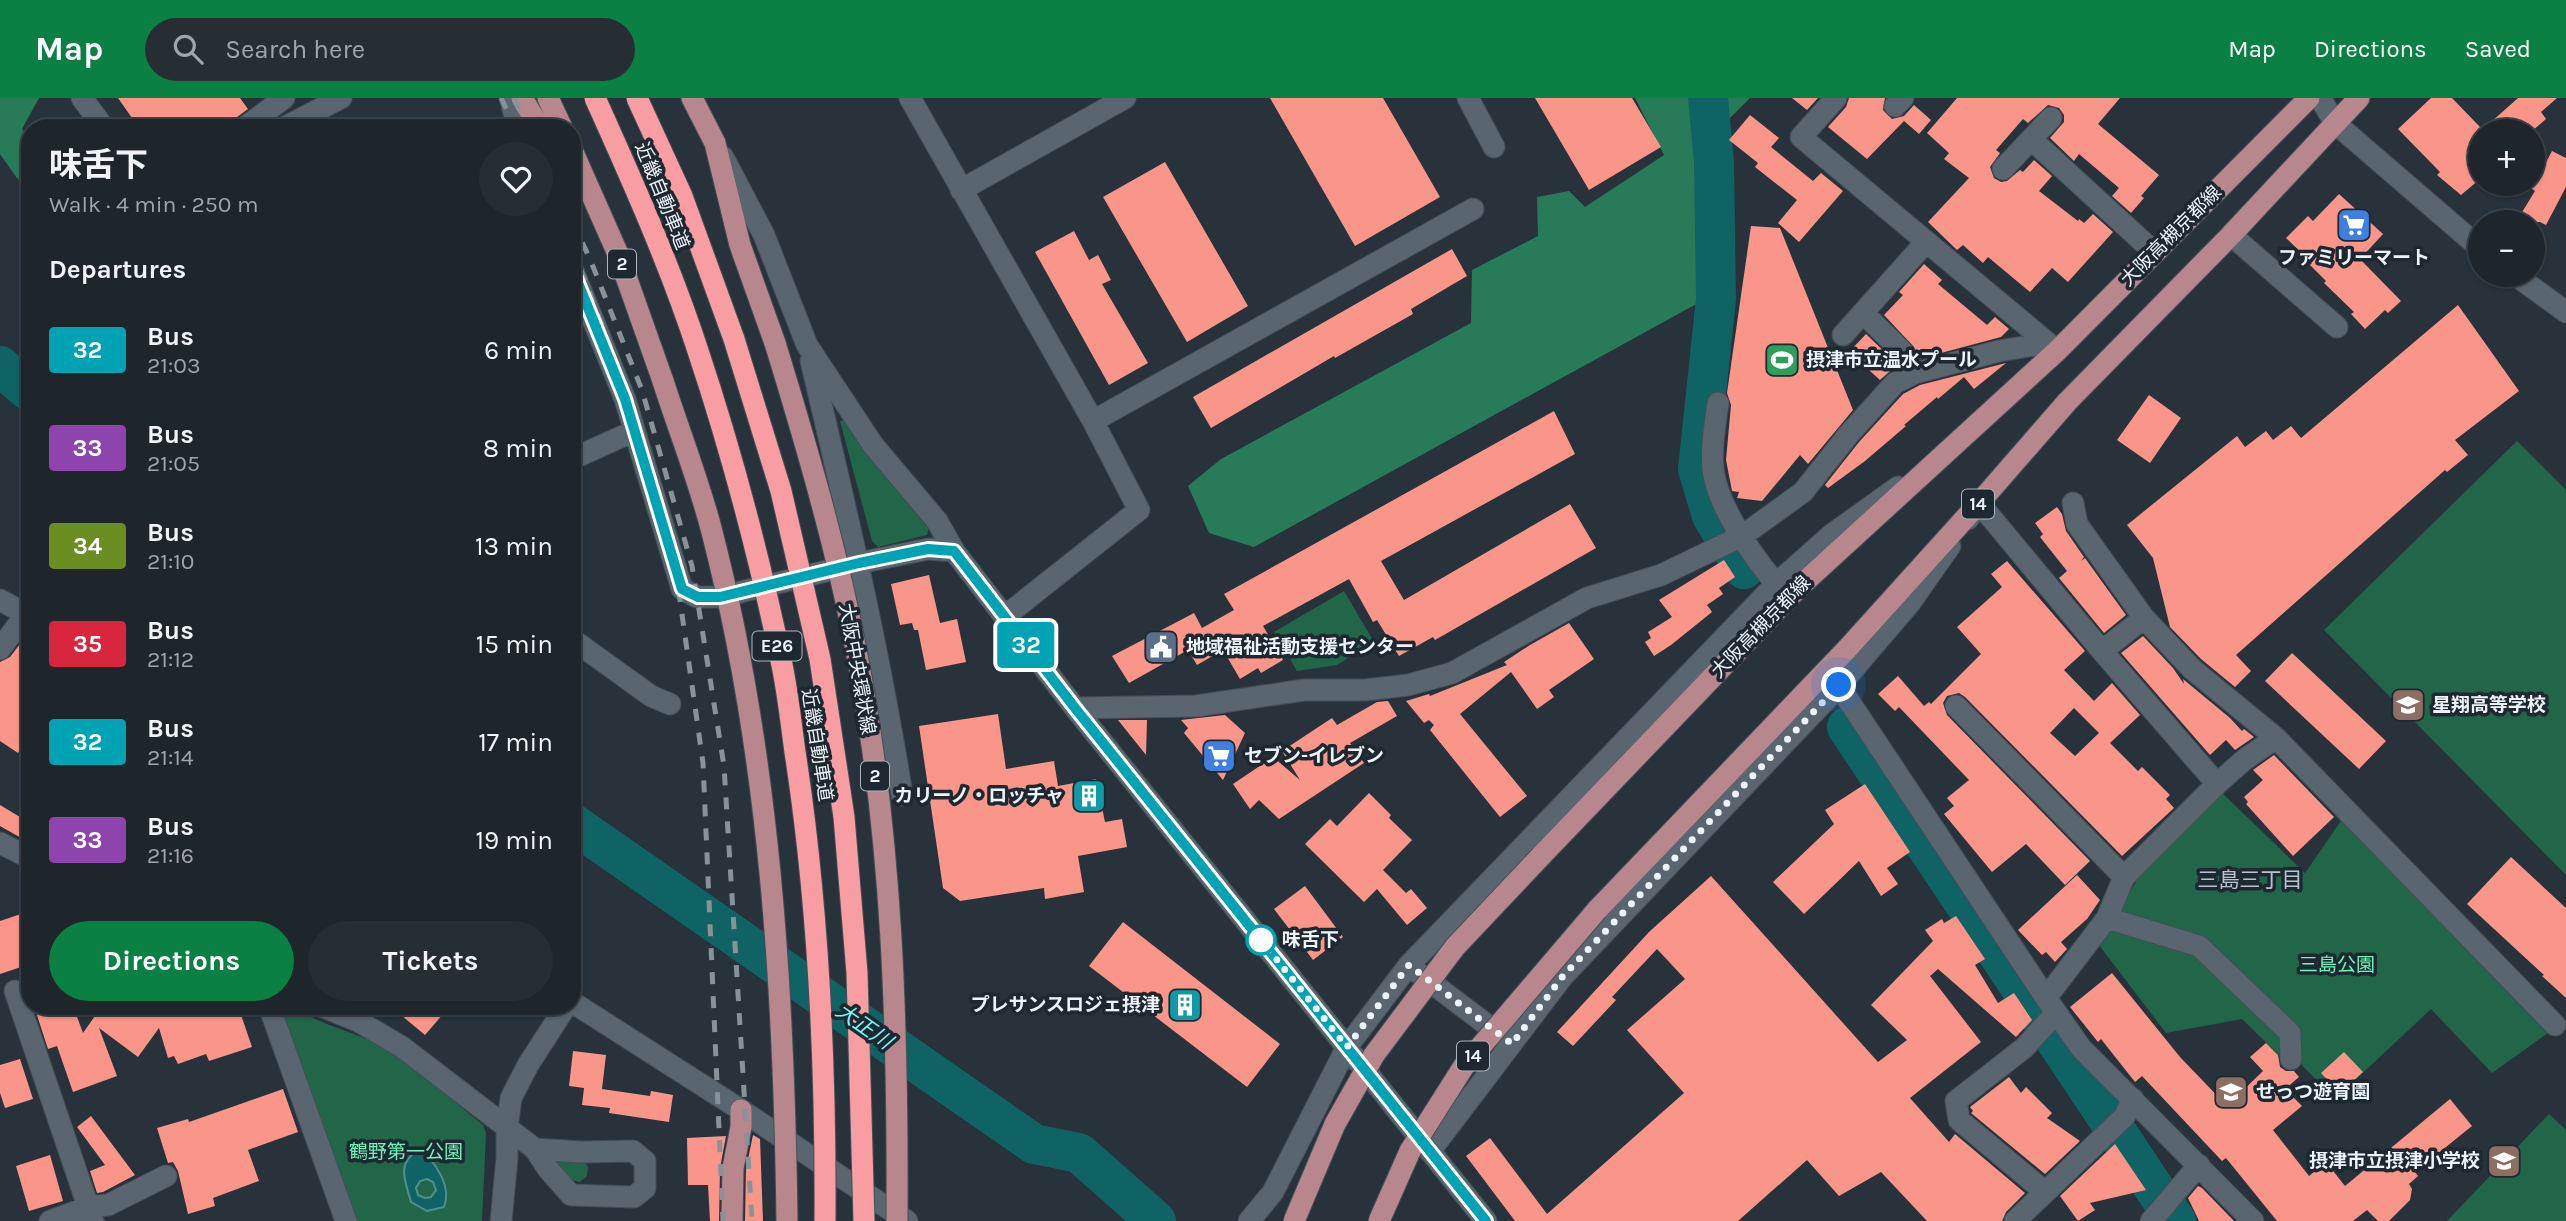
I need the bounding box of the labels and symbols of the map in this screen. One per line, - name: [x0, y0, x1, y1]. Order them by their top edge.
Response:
- street label: 近畿自動車道: [630, 139, 694, 253]
- street label: 大阪高槻京都線: [2116, 181, 2226, 291]
- supermarket icon: ファミリーマート: [2335, 206, 2373, 244]
- place label: ファミリーマート: [2278, 247, 2430, 269]
- road number: 2: [608, 250, 636, 279]
- sports icon: 摂津市立温水プール: [1763, 341, 1801, 379]
- place label: 摂津市立温水プール: [1806, 349, 1977, 371]
- road number: 14: [1962, 490, 1994, 518]
- street label: 大阪高槻京都線: [1707, 572, 1815, 682]
- street label: 大阪中央環状線: [835, 602, 879, 736]
- line badge: 32: [995, 622, 1058, 668]
- public building icon: 地域福祉活動支援センター: [1142, 628, 1180, 666]
- road number: E26: [752, 632, 802, 660]
- place label: 地域福祉活動支援センター: [1186, 636, 1414, 658]
- your location: [1821, 667, 1856, 702]
- school or university icon: 星翔高等学校: [2389, 686, 2427, 724]
- street label: 近畿自動車道: [797, 687, 837, 803]
- place label: 星翔高等学校: [2432, 694, 2546, 716]
- supermarket icon: セブン-イレブン: [1200, 737, 1238, 775]
- place label: セブン-イレブン: [1244, 745, 1384, 767]
- road number: 2: [861, 762, 889, 790]
- building icon: カリーノ・ロッチャ: [1070, 777, 1108, 815]
- place label: カリーノ・ロッチャ: [894, 785, 1064, 807]
- district label: 三島三丁目: [2198, 868, 2303, 892]
- marker: 味舌下: [1246, 925, 1276, 955]
- place label: 味舌下: [1282, 929, 1339, 951]
- park label: 三島公園: [2299, 954, 2375, 976]
- building icon: プレサンスロジェ摂津: [1166, 986, 1204, 1024]
- place label: プレサンスロジェ摂津: [970, 994, 1160, 1016]
- water label: 大正川: [831, 998, 898, 1055]
- road number: 14: [1457, 1042, 1489, 1071]
- school or university icon: せっつ遊育園: [2212, 1073, 2250, 1111]
- place label: せっつ遊育園: [2256, 1081, 2370, 1103]
- park label: 鶴野第一公園: [349, 1141, 463, 1163]
- school or university icon: 摂津市立摂津小学校: [2485, 1142, 2523, 1180]
- place label: 摂津市立摂津小学校: [2309, 1150, 2480, 1172]

